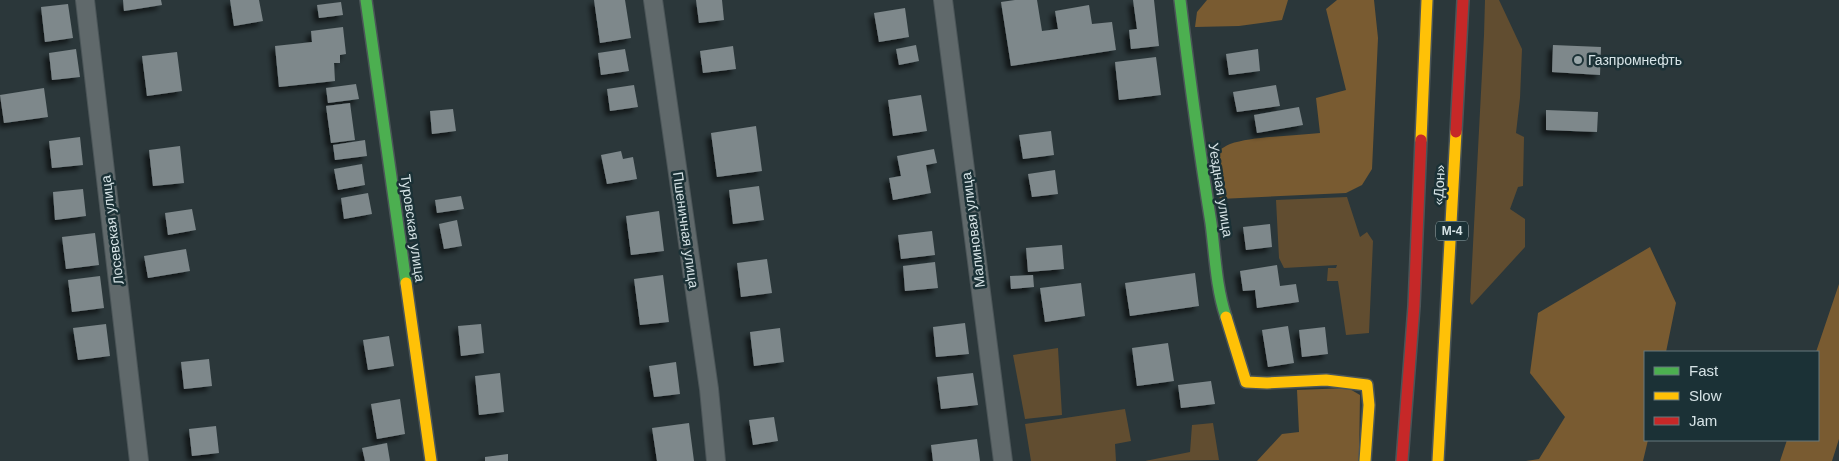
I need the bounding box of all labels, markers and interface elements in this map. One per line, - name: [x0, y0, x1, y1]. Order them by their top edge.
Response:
- place label: Газпромнефть: [1588, 52, 1682, 68]
- marker: Газпромнефть: [1572, 54, 1584, 66]
- street label: Уездная улица: [1206, 142, 1236, 238]
- street label: «Дон»: [1430, 164, 1448, 206]
- street label: Пшеничная улица: [670, 171, 702, 289]
- street label: Малиновая улица: [958, 171, 988, 289]
- street label: Туровская улица: [398, 173, 429, 283]
- street label: Лосевская улица: [97, 174, 127, 286]
- road number: М-4: [1436, 222, 1468, 240]
- legend: [1644, 351, 1819, 441]
- text: Fast: [1689, 362, 1719, 379]
- text: Slow: [1689, 387, 1722, 404]
- text: Jam: [1689, 412, 1717, 429]

